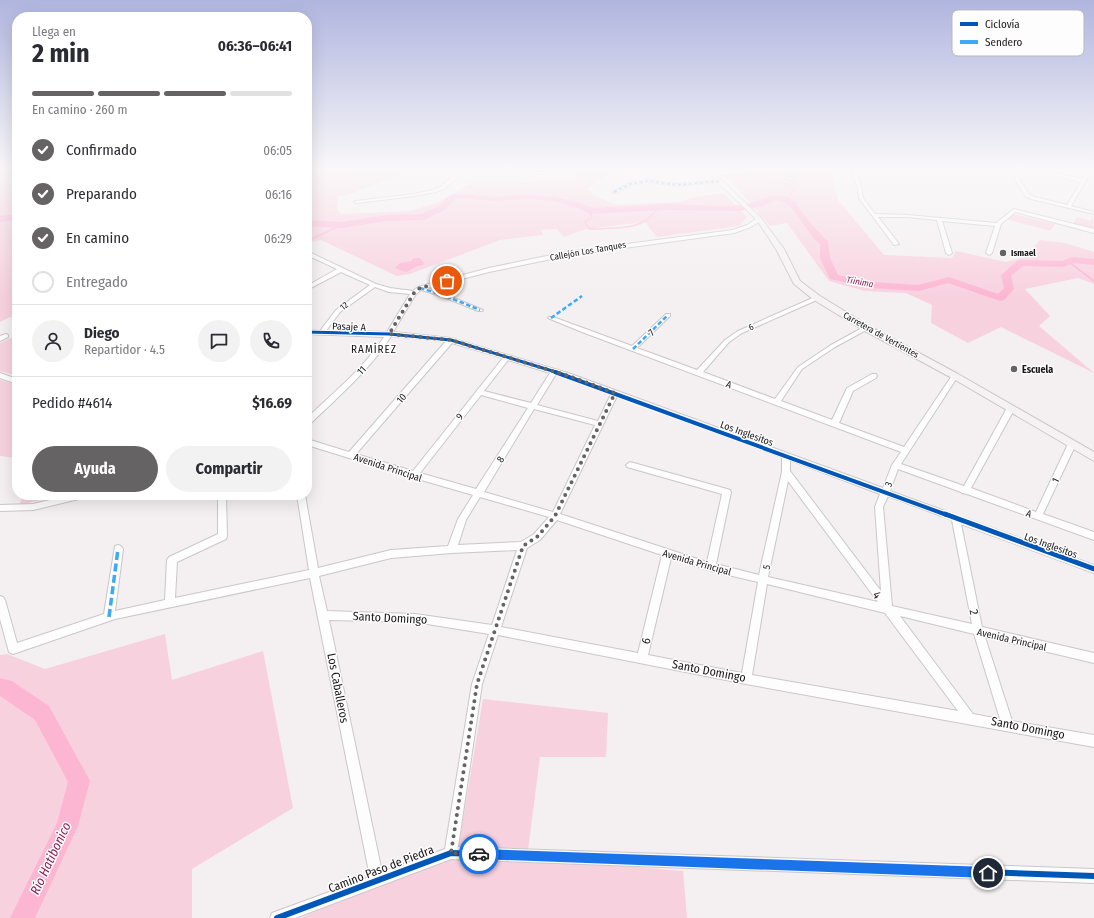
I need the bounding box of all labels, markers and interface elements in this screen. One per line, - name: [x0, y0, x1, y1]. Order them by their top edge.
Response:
- legend: [952, 10, 1084, 56]
- text: Ciclovía: [985, 18, 1020, 31]
- text: Llega en: [32, 24, 76, 39]
- text: Sendero: [985, 36, 1023, 49]
- text: 06:36–06:41: [218, 37, 292, 55]
- text: 2 min: [32, 38, 90, 69]
- text: En camino · 260 m: [32, 102, 128, 117]
- icon: check: [32, 139, 54, 161]
- text: Confirmado: [66, 141, 137, 159]
- text: 06:05: [263, 143, 292, 158]
- icon: check: [32, 183, 54, 205]
- text: Preparando: [66, 185, 137, 203]
- text: 06:16: [265, 187, 292, 202]
- icon: check: [32, 227, 54, 249]
- text: En camino: [66, 229, 129, 247]
- text: 06:29: [264, 231, 292, 246]
- street label: Callejón Los Tanques: [549, 239, 627, 263]
- marker: Ismael: [998, 248, 1008, 258]
- place label: Ismael: [1011, 248, 1036, 258]
- pin: [430, 264, 464, 298]
- icon: bag: [436, 270, 458, 292]
- text: Entregado: [66, 273, 128, 291]
- water label: Tíinima: [846, 275, 875, 289]
- street label: 12: [338, 300, 350, 312]
- street label: Carretera de Vertientes: [841, 310, 921, 360]
- button: person: [32, 320, 74, 362]
- button: chat: [198, 320, 240, 362]
- button: phone: [250, 320, 292, 362]
- street label: Pasaje A: [332, 320, 367, 334]
- street label: 6: [747, 321, 756, 332]
- text: Diego: [84, 324, 120, 342]
- street label: 7: [646, 327, 657, 338]
- text: Repartidor · 4.5: [84, 342, 165, 357]
- district label: RAMÍREZ: [351, 342, 397, 356]
- street label: 11: [355, 364, 369, 378]
- marker: Escuela: [1009, 364, 1019, 374]
- place label: Escuela: [1022, 364, 1053, 376]
- street label: A: [724, 378, 734, 392]
- street label: 10: [394, 391, 409, 406]
- text: Pedido #4614: [32, 394, 112, 412]
- text: $16.69: [252, 394, 292, 412]
- street label: 9: [454, 411, 466, 422]
- street label: Los Inglesitos: [718, 419, 775, 449]
- button: Ayuda: [32, 446, 158, 492]
- button: Compartir: [166, 446, 292, 492]
- street label: Avenida Principal: [352, 451, 424, 485]
- street label: 8: [494, 454, 507, 465]
- street label: 1: [1050, 476, 1062, 485]
- street label: 3: [883, 479, 896, 489]
- street label: A: [1024, 507, 1034, 521]
- street label: Los Inglesitos: [1022, 531, 1079, 561]
- street label: Avenida Principal: [661, 547, 733, 579]
- street label: 5: [761, 563, 773, 571]
- street label: 4: [870, 588, 884, 602]
- street label: 2: [967, 608, 981, 616]
- street label: Santo Domingo: [352, 609, 428, 627]
- street label: Avenida Principal: [976, 626, 1048, 654]
- street label: 6: [638, 636, 654, 646]
- street label: Los Caballeros: [324, 652, 352, 724]
- street label: Santo Domingo: [671, 657, 747, 685]
- street label: Santo Domingo: [990, 714, 1066, 742]
- water label: Río Hatibonico: [27, 819, 74, 897]
- courier: [459, 834, 499, 874]
- street label: Camino Paso de Piedra: [326, 842, 436, 896]
- icon: car: [468, 843, 490, 865]
- pin: [971, 856, 1005, 890]
- icon: home: [977, 862, 999, 884]

